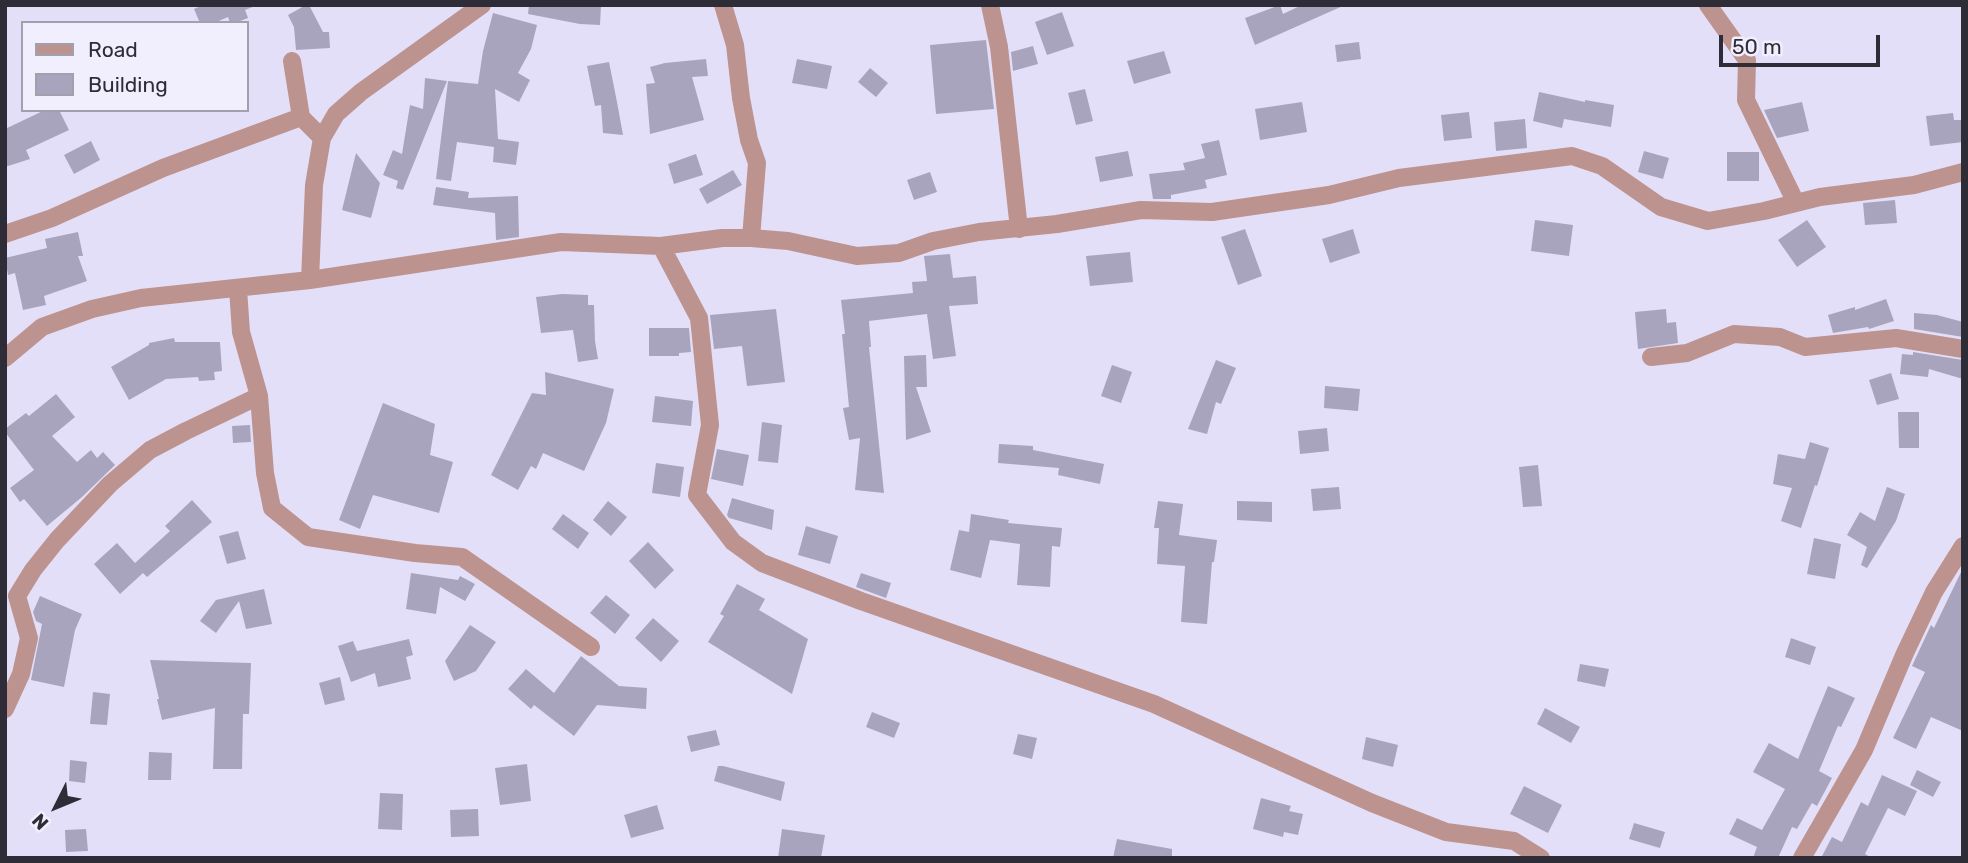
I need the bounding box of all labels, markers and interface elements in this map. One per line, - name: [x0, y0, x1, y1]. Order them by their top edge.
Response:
- legend: [21, 21, 248, 112]
- scale bar: [1723, 21, 1884, 65]
- text: 50 m: [1732, 34, 1782, 59]
- text: Road: [88, 37, 138, 62]
- text: Building: [88, 72, 168, 97]
- north arrow: [21, 772, 91, 842]
- text: N: [27, 809, 53, 835]

